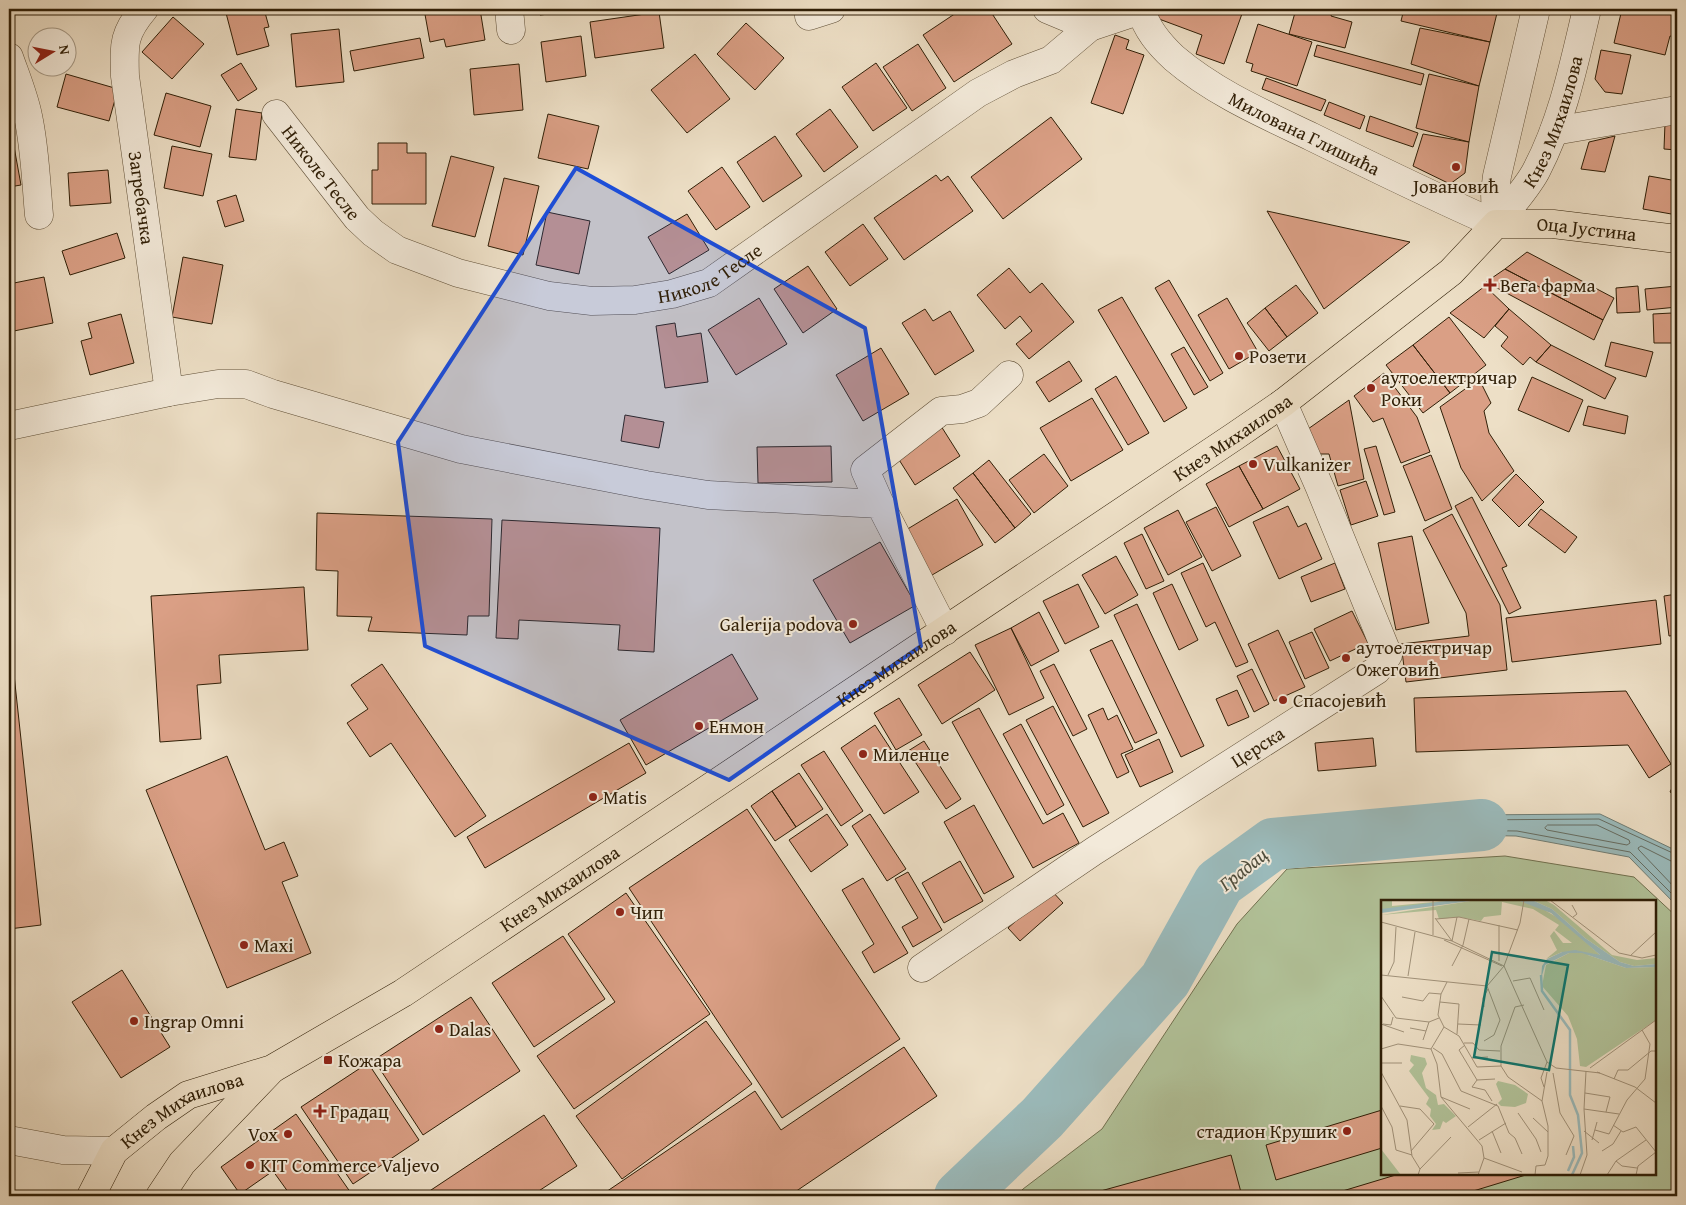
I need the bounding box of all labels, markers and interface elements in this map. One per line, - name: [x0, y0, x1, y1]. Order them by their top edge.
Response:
- north arrow: [28, 28, 78, 78]
- text: N: [54, 43, 76, 57]
- street label: Кнез Михаилова: [1515, 53, 1589, 193]
- street label: Милована Глишића: [1224, 84, 1385, 182]
- street label: Николе Тесле: [275, 119, 368, 226]
- street label: Загребачка: [122, 149, 162, 246]
- marker: Јовановић: [1450, 161, 1462, 173]
- place label: Јовановић: [1411, 172, 1499, 200]
- street label: Оца Јустина: [1537, 210, 1638, 248]
- street label: Николе Тесле: [656, 236, 768, 310]
- place label: Вега фарма: [1500, 271, 1596, 299]
- marker: Вега фарма: [1484, 279, 1496, 291]
- place label: Розети: [1249, 342, 1307, 370]
- marker: Розети: [1233, 350, 1245, 362]
- place label: аутоелектричар Роки: [1381, 363, 1517, 413]
- marker: аутоелектричар Роки: [1365, 382, 1377, 394]
- street label: Кнез Михаилова: [1167, 387, 1298, 488]
- place label: Vulkanizer: [1263, 450, 1351, 478]
- marker: Vulkanizer: [1247, 458, 1259, 470]
- place label: Galerija podova: [720, 610, 843, 638]
- street label: Кнез Михаилова: [830, 613, 961, 713]
- marker: Galerija podova: [847, 618, 859, 630]
- place label: аутоелектричар Ожеговић: [1356, 633, 1492, 683]
- marker: аутоелектричар Ожеговић: [1340, 652, 1352, 664]
- place label: Спасојевић: [1293, 686, 1387, 714]
- marker: Спасојевић: [1277, 694, 1289, 706]
- place label: Енмон: [709, 712, 764, 740]
- street label: Церска: [1225, 719, 1290, 774]
- marker: Енмон: [693, 720, 705, 732]
- place label: Миленце: [873, 740, 949, 768]
- marker: Миленце: [857, 748, 869, 760]
- place label: Matis: [603, 783, 647, 811]
- marker: Matis: [587, 791, 599, 803]
- street label: Кнез Михаилова: [494, 838, 625, 939]
- water label: Градац: [1211, 840, 1273, 898]
- place label: Чип: [630, 898, 664, 926]
- inset map: [1381, 900, 1656, 1175]
- marker: Чип: [614, 906, 626, 918]
- place label: Maxi: [254, 931, 294, 959]
- marker: Maxi: [238, 939, 250, 951]
- place label: Ingrap Omni: [144, 1007, 244, 1035]
- marker: Ingrap Omni: [128, 1015, 140, 1027]
- place label: Dalas: [449, 1015, 491, 1043]
- marker: Dalas: [433, 1023, 445, 1035]
- place label: Кожара: [338, 1046, 402, 1074]
- marker: Кожара: [322, 1054, 334, 1066]
- street label: Кнез Михаилова: [114, 1065, 247, 1155]
- place label: Градац: [330, 1097, 389, 1125]
- marker: Градац: [314, 1105, 326, 1117]
- place label: стадион Крушик: [1197, 1117, 1337, 1145]
- place label: Vox: [248, 1120, 278, 1148]
- marker: стадион Крушик: [1341, 1125, 1353, 1137]
- marker: Vox: [282, 1128, 294, 1140]
- place label: KIT Commerce Valjevo: [260, 1151, 439, 1179]
- marker: KIT Commerce Valjevo: [244, 1159, 256, 1171]

